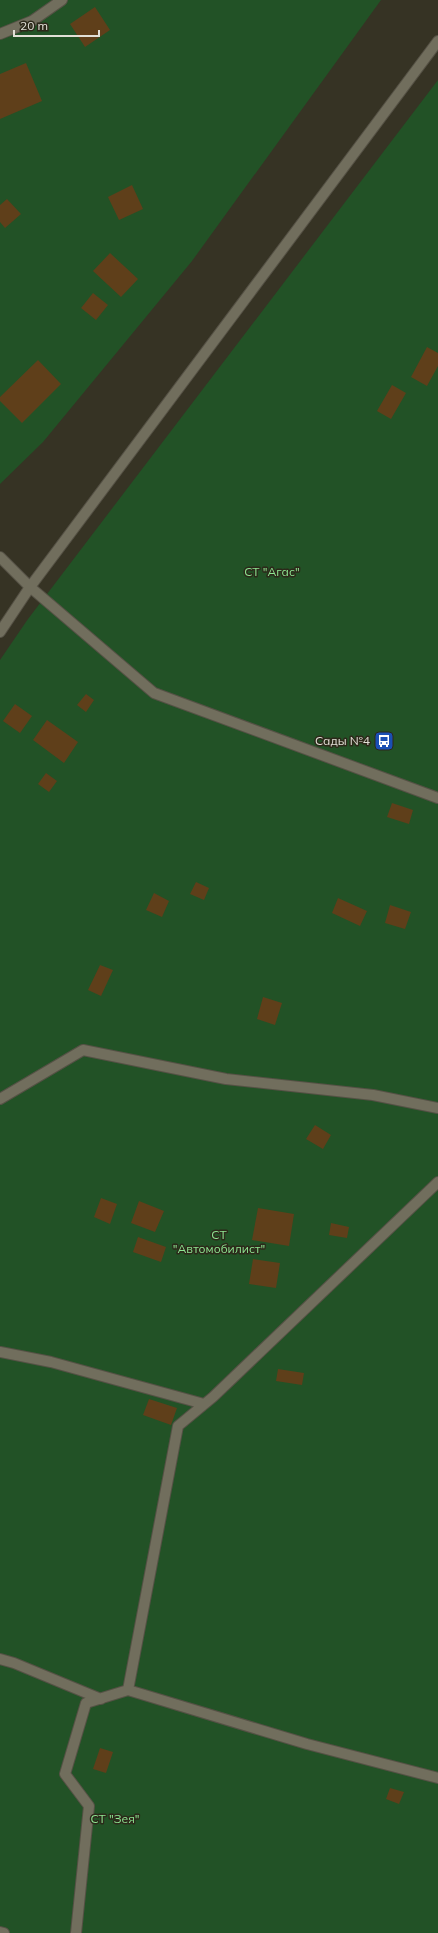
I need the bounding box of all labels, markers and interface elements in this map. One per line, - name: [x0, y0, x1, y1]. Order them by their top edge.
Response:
- scale bar: [14, 12, 99, 38]
- text: 20 m: [20, 18, 48, 33]
- park label: СТ "Агас": [244, 564, 300, 579]
- bus stop icon: Сады №4: [373, 730, 395, 752]
- place label: Сады №4: [315, 733, 370, 748]
- park label: СТ "Автомобилист": [173, 1227, 265, 1256]
- park label: СТ "Зея": [91, 1811, 139, 1826]

